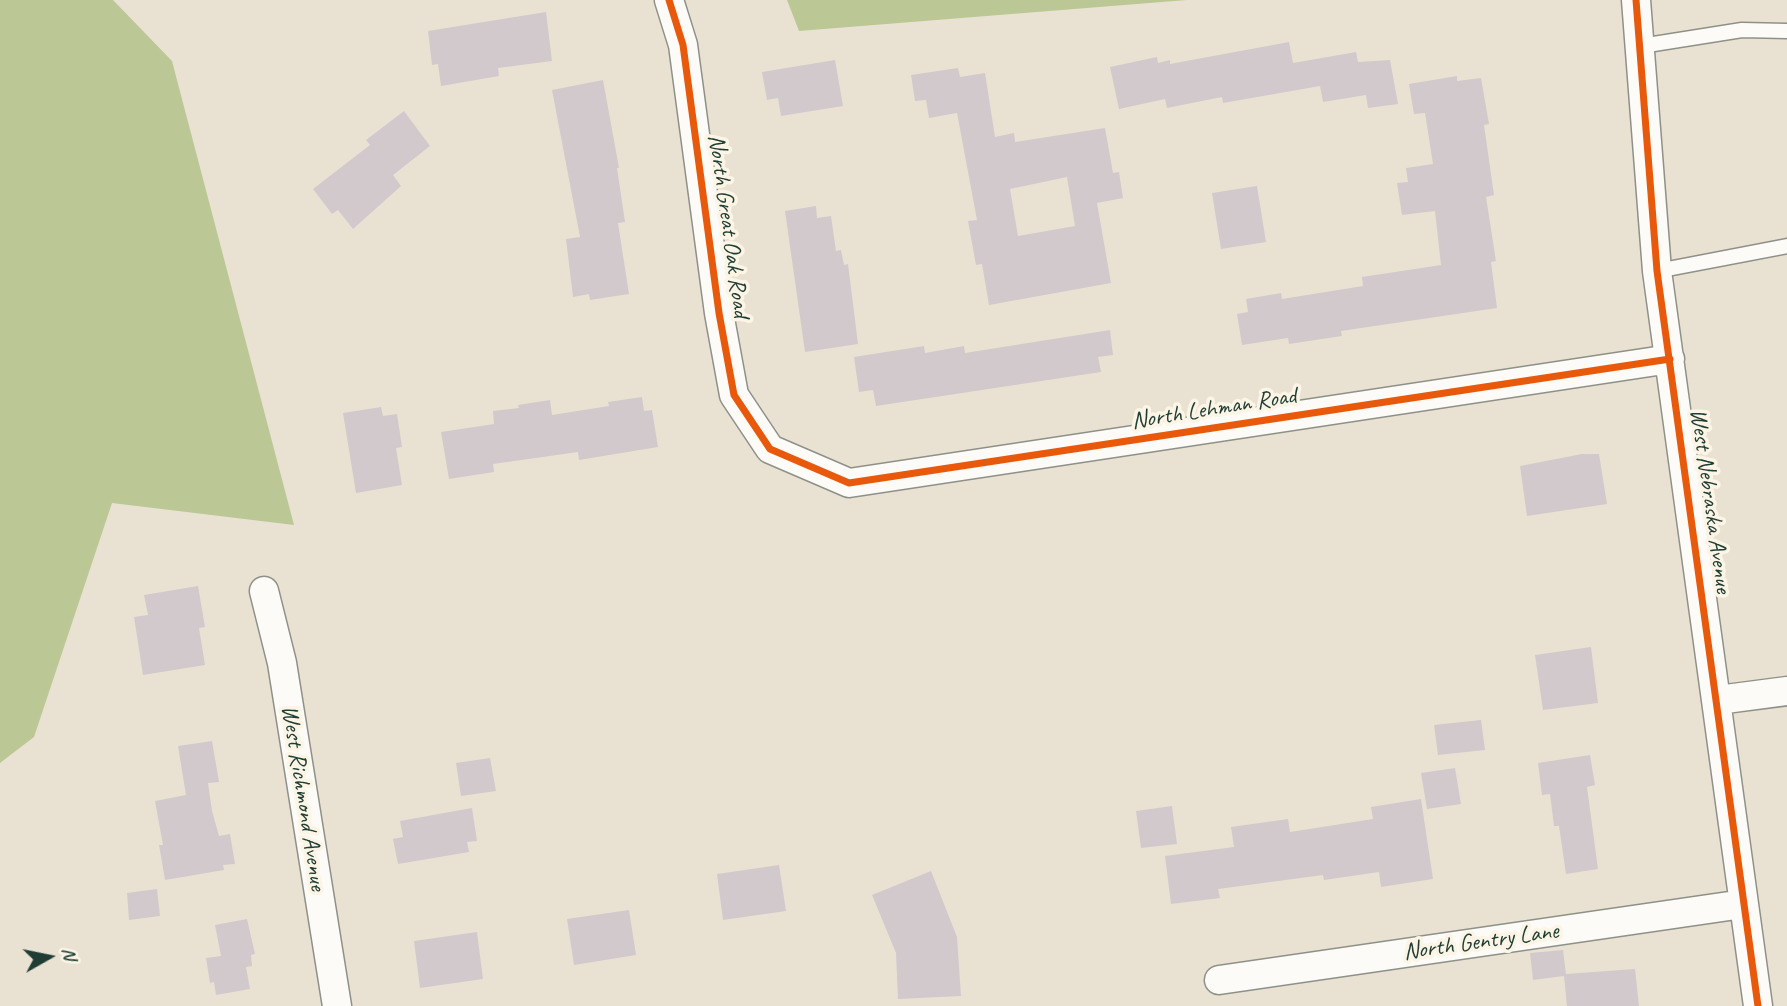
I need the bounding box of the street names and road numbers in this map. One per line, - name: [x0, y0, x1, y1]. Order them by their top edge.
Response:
- street label: North Great Oak Road: [701, 133, 755, 319]
- street label: North Lehman Road: [1130, 382, 1298, 436]
- street label: West Nebraska Avenue: [1683, 407, 1737, 595]
- street label: West Richmond Avenue: [274, 703, 332, 893]
- street label: North Gentry Lane: [1402, 917, 1560, 967]

